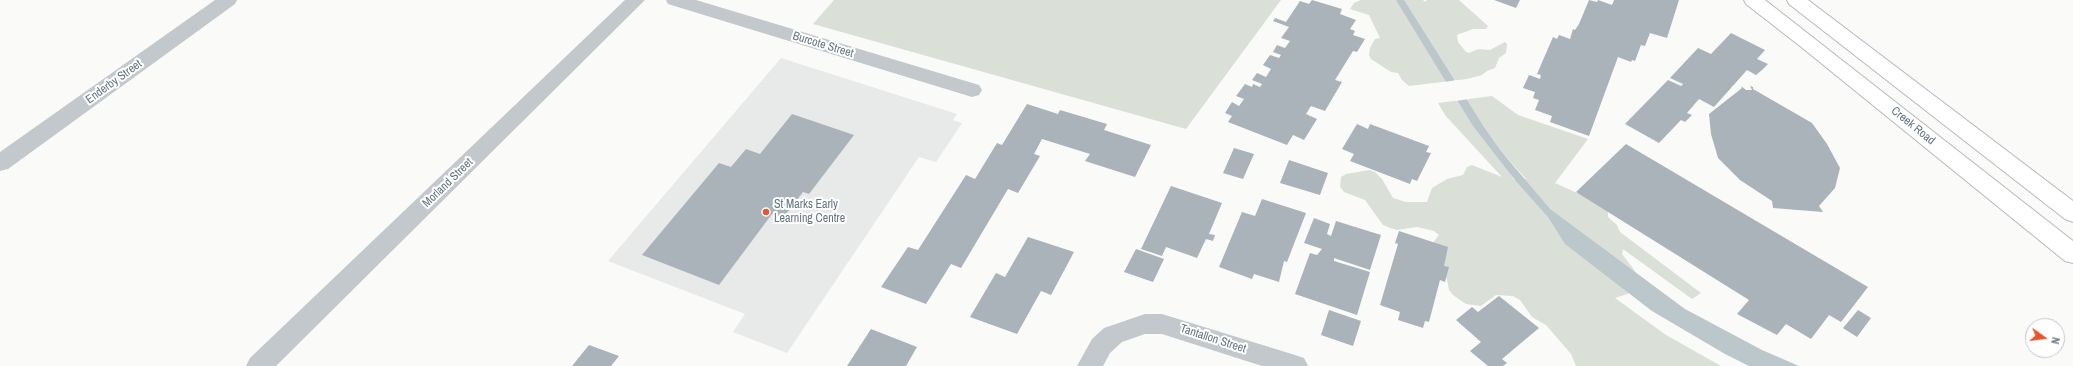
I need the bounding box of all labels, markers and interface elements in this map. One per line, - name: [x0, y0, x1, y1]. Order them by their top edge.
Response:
- street label: Burcote Street: [791, 29, 855, 61]
- street label: Enderby Street: [83, 57, 145, 107]
- street label: Creek Road: [1888, 104, 1938, 148]
- street label: Morland Street: [420, 155, 476, 211]
- place label: St Marks Early Learning Centre: [774, 198, 845, 226]
- marker: St Marks Early Learning Centre: [761, 207, 771, 217]
- north arrow: [2025, 318, 2065, 358]
- street label: Tantallon Street: [1178, 322, 1248, 356]
- text: N: [2048, 336, 2063, 346]

